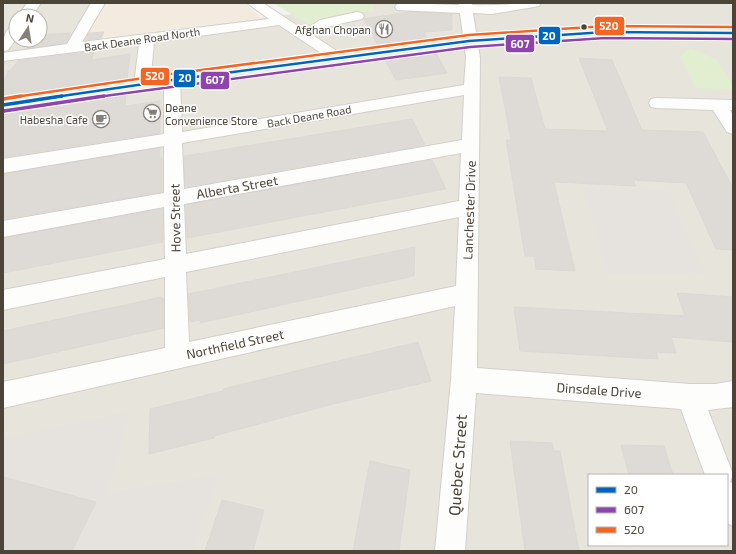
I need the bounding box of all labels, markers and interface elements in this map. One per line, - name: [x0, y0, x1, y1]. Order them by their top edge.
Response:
- north arrow: [8, 8, 48, 48]
- text: N: [25, 11, 35, 25]
- line badge: 520: [594, 16, 625, 36]
- restaurant icon: Afghan Chopan: [374, 19, 394, 39]
- text: 520: [599, 19, 619, 32]
- unlabelled marker: [579, 22, 589, 32]
- place label: Afghan Chopan: [295, 23, 371, 36]
- street label: Back Deane Road North: [83, 24, 201, 54]
- line badge: 20: [538, 26, 561, 45]
- text: 20: [542, 29, 556, 42]
- line badge: 607: [505, 34, 535, 53]
- text: 607: [510, 37, 530, 50]
- line badge: 520: [140, 67, 170, 86]
- text: 520: [145, 69, 165, 82]
- line badge: 20: [173, 69, 196, 88]
- text: 20: [178, 71, 192, 84]
- line badge: 607: [200, 71, 230, 90]
- text: 607: [205, 73, 225, 86]
- place label: Deane Convenience Store: [165, 101, 257, 127]
- street label: Back Deane Road: [266, 102, 352, 130]
- supermarket icon: Deane Convenience Store: [142, 103, 162, 123]
- cafe icon: Habesha Cafe: [91, 109, 111, 129]
- place label: Habesha Cafe: [20, 113, 88, 126]
- street label: Lanchester Drive: [459, 160, 479, 260]
- street label: Alberta Street: [195, 172, 279, 202]
- street label: Hove Street: [166, 183, 184, 253]
- street label: Northfield Street: [185, 326, 285, 362]
- street label: Dinsdale Drive: [556, 379, 642, 401]
- street label: Quebec Street: [444, 413, 471, 517]
- legend: [588, 474, 728, 546]
- text: 20: [624, 482, 638, 496]
- text: 607: [624, 502, 644, 516]
- text: 520: [624, 522, 644, 536]

